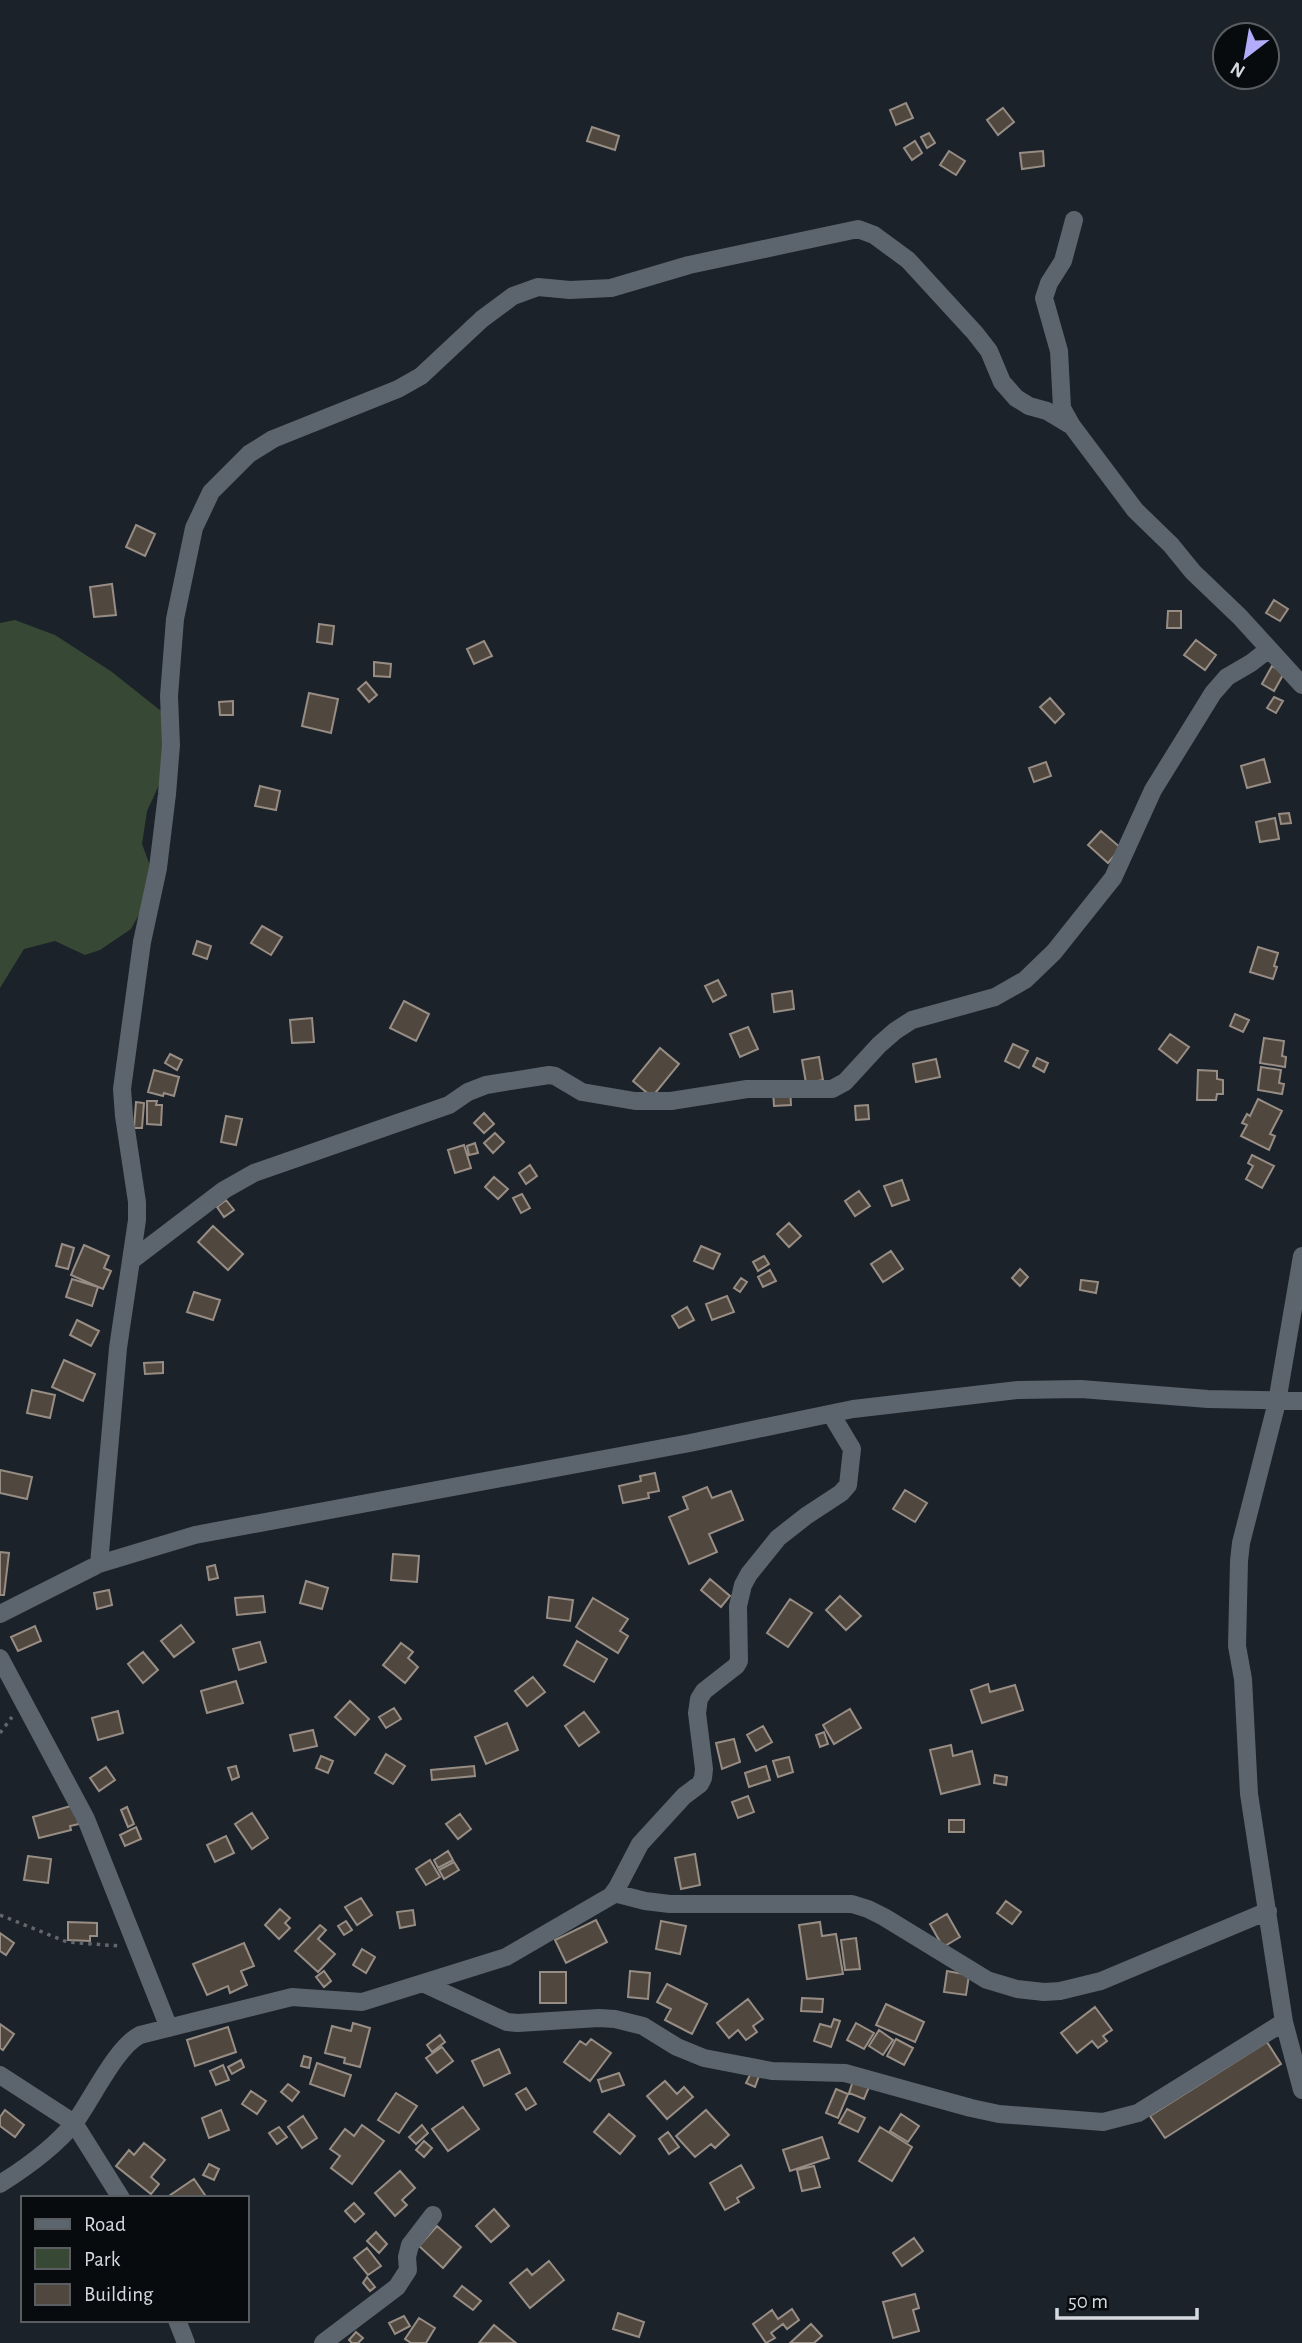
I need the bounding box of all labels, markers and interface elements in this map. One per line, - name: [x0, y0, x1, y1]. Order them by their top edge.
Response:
- north arrow: [1211, 21, 1281, 91]
- text: N: [1227, 58, 1249, 81]
- legend: [21, 2196, 248, 2322]
- text: Road: [84, 2214, 126, 2235]
- text: Park: [84, 2249, 121, 2270]
- scale bar: [1057, 2276, 1197, 2320]
- text: Building: [84, 2284, 154, 2305]
- text: 50 m: [1068, 2291, 1108, 2312]

